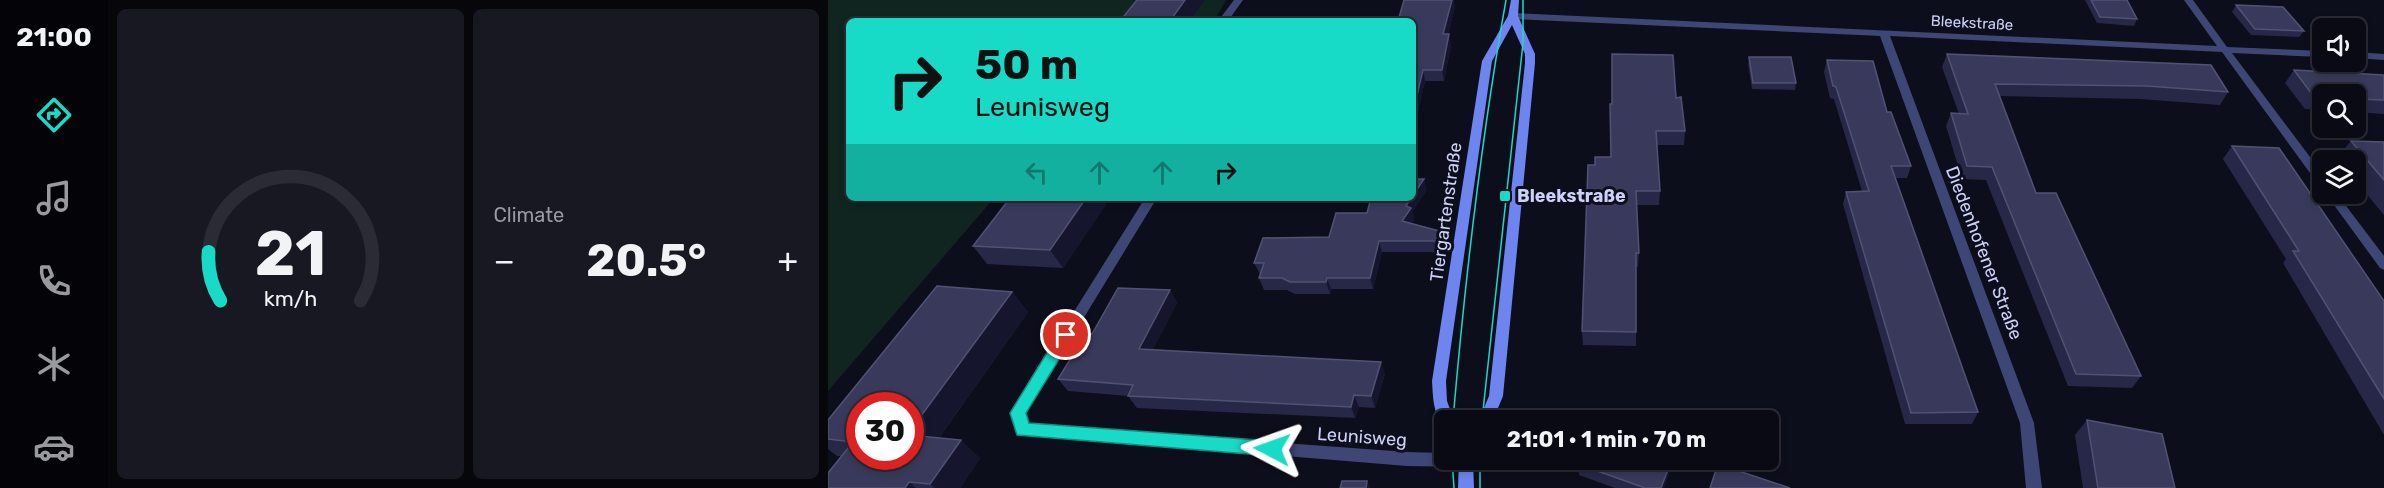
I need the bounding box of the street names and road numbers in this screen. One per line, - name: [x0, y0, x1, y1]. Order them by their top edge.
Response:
- street label: Bleekstraße: [1930, 12, 2014, 34]
- street label: Tiergartenstraße: [1425, 141, 1467, 283]
- street label: Diedenhofener Straße: [1941, 163, 2027, 343]
- street label: Leunisweg: [1316, 423, 1408, 451]

